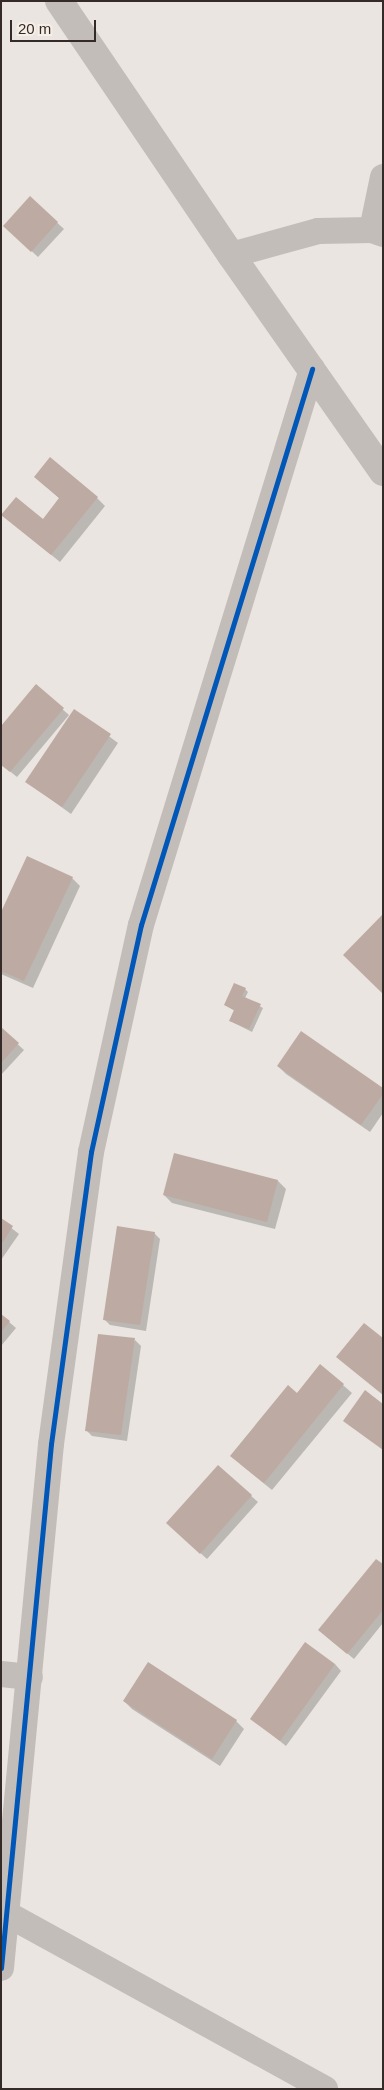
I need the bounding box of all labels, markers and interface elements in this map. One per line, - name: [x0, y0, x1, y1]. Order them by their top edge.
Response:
- scale bar: [12, 10, 99, 42]
- text: 20 m: [18, 20, 51, 37]

